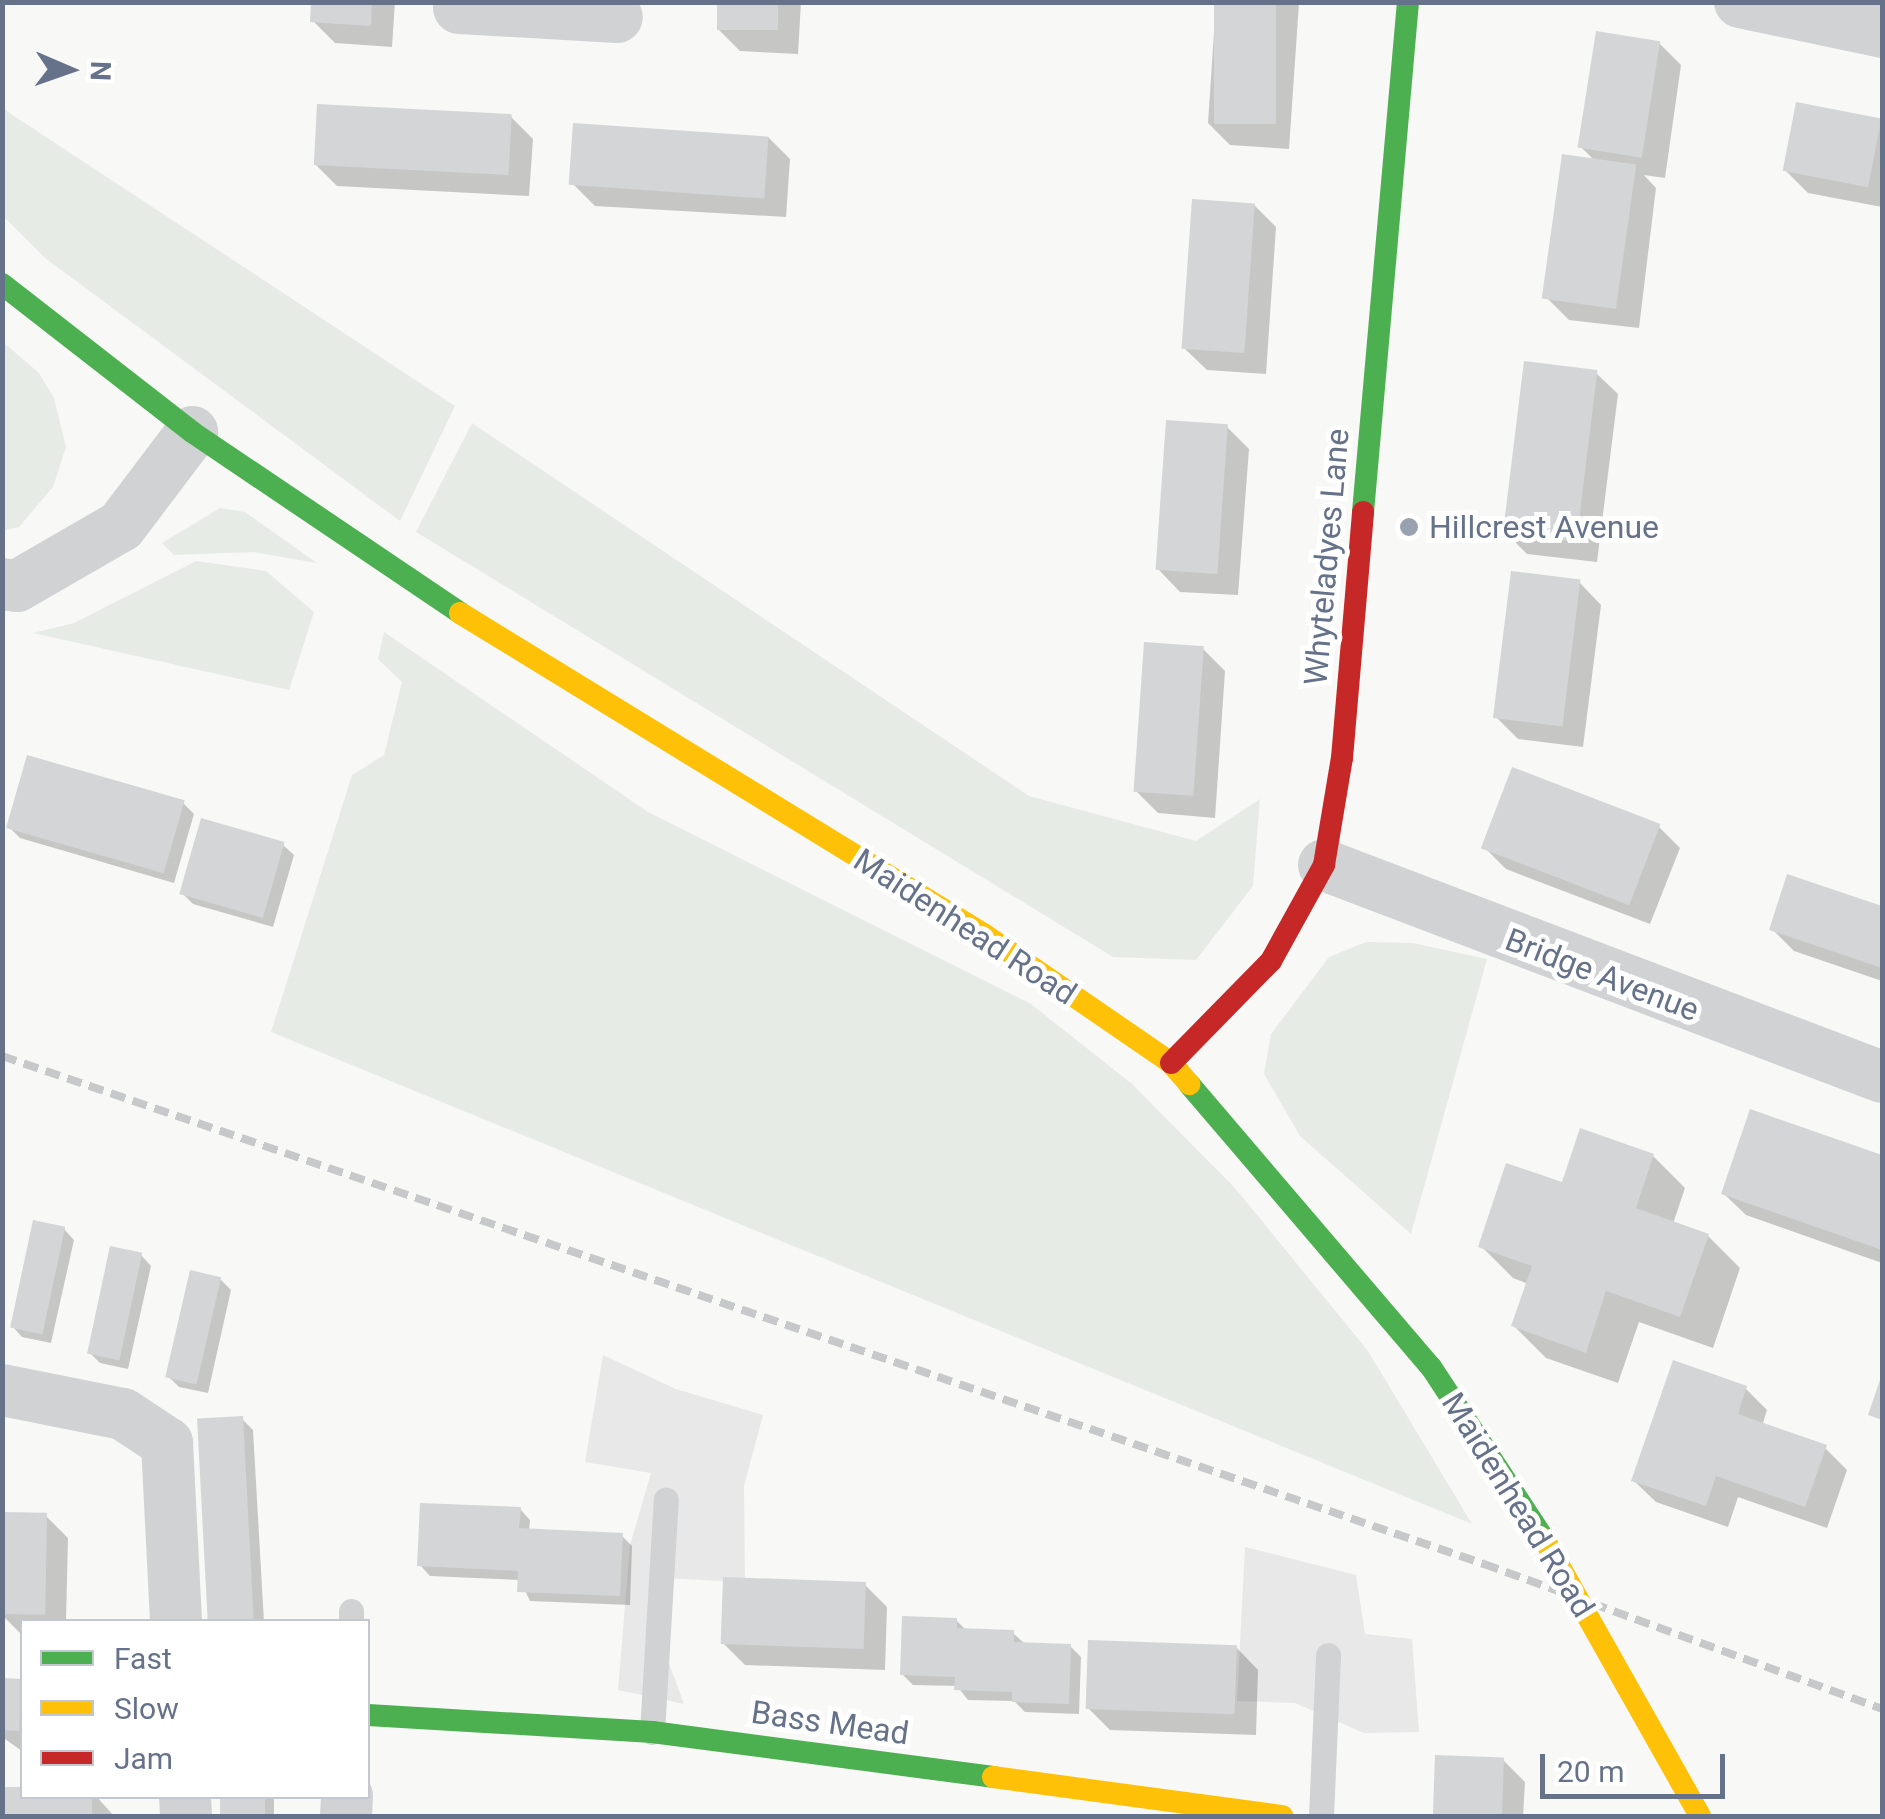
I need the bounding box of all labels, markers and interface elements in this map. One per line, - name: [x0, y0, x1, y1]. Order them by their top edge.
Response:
- north arrow: [20, 20, 120, 120]
- text: N: [84, 61, 117, 82]
- street label: Whyteladyes Lane: [1297, 427, 1357, 687]
- place label: Hillcrest Avenue: [1429, 508, 1659, 546]
- marker: Hillcrest Avenue: [1398, 516, 1420, 538]
- street label: Maidenhead Road: [847, 841, 1083, 1013]
- street label: Bridge Avenue: [1500, 920, 1704, 1030]
- street label: Maidenhead Road: [1434, 1386, 1602, 1624]
- legend: [20, 1619, 370, 1799]
- text: Fast: [114, 1641, 172, 1676]
- text: Slow: [114, 1691, 179, 1726]
- street label: Bass Mead: [749, 1693, 911, 1753]
- scale bar: [1545, 1734, 1730, 1796]
- text: Jam: [114, 1741, 173, 1776]
- text: 20 m: [1557, 1754, 1624, 1789]

